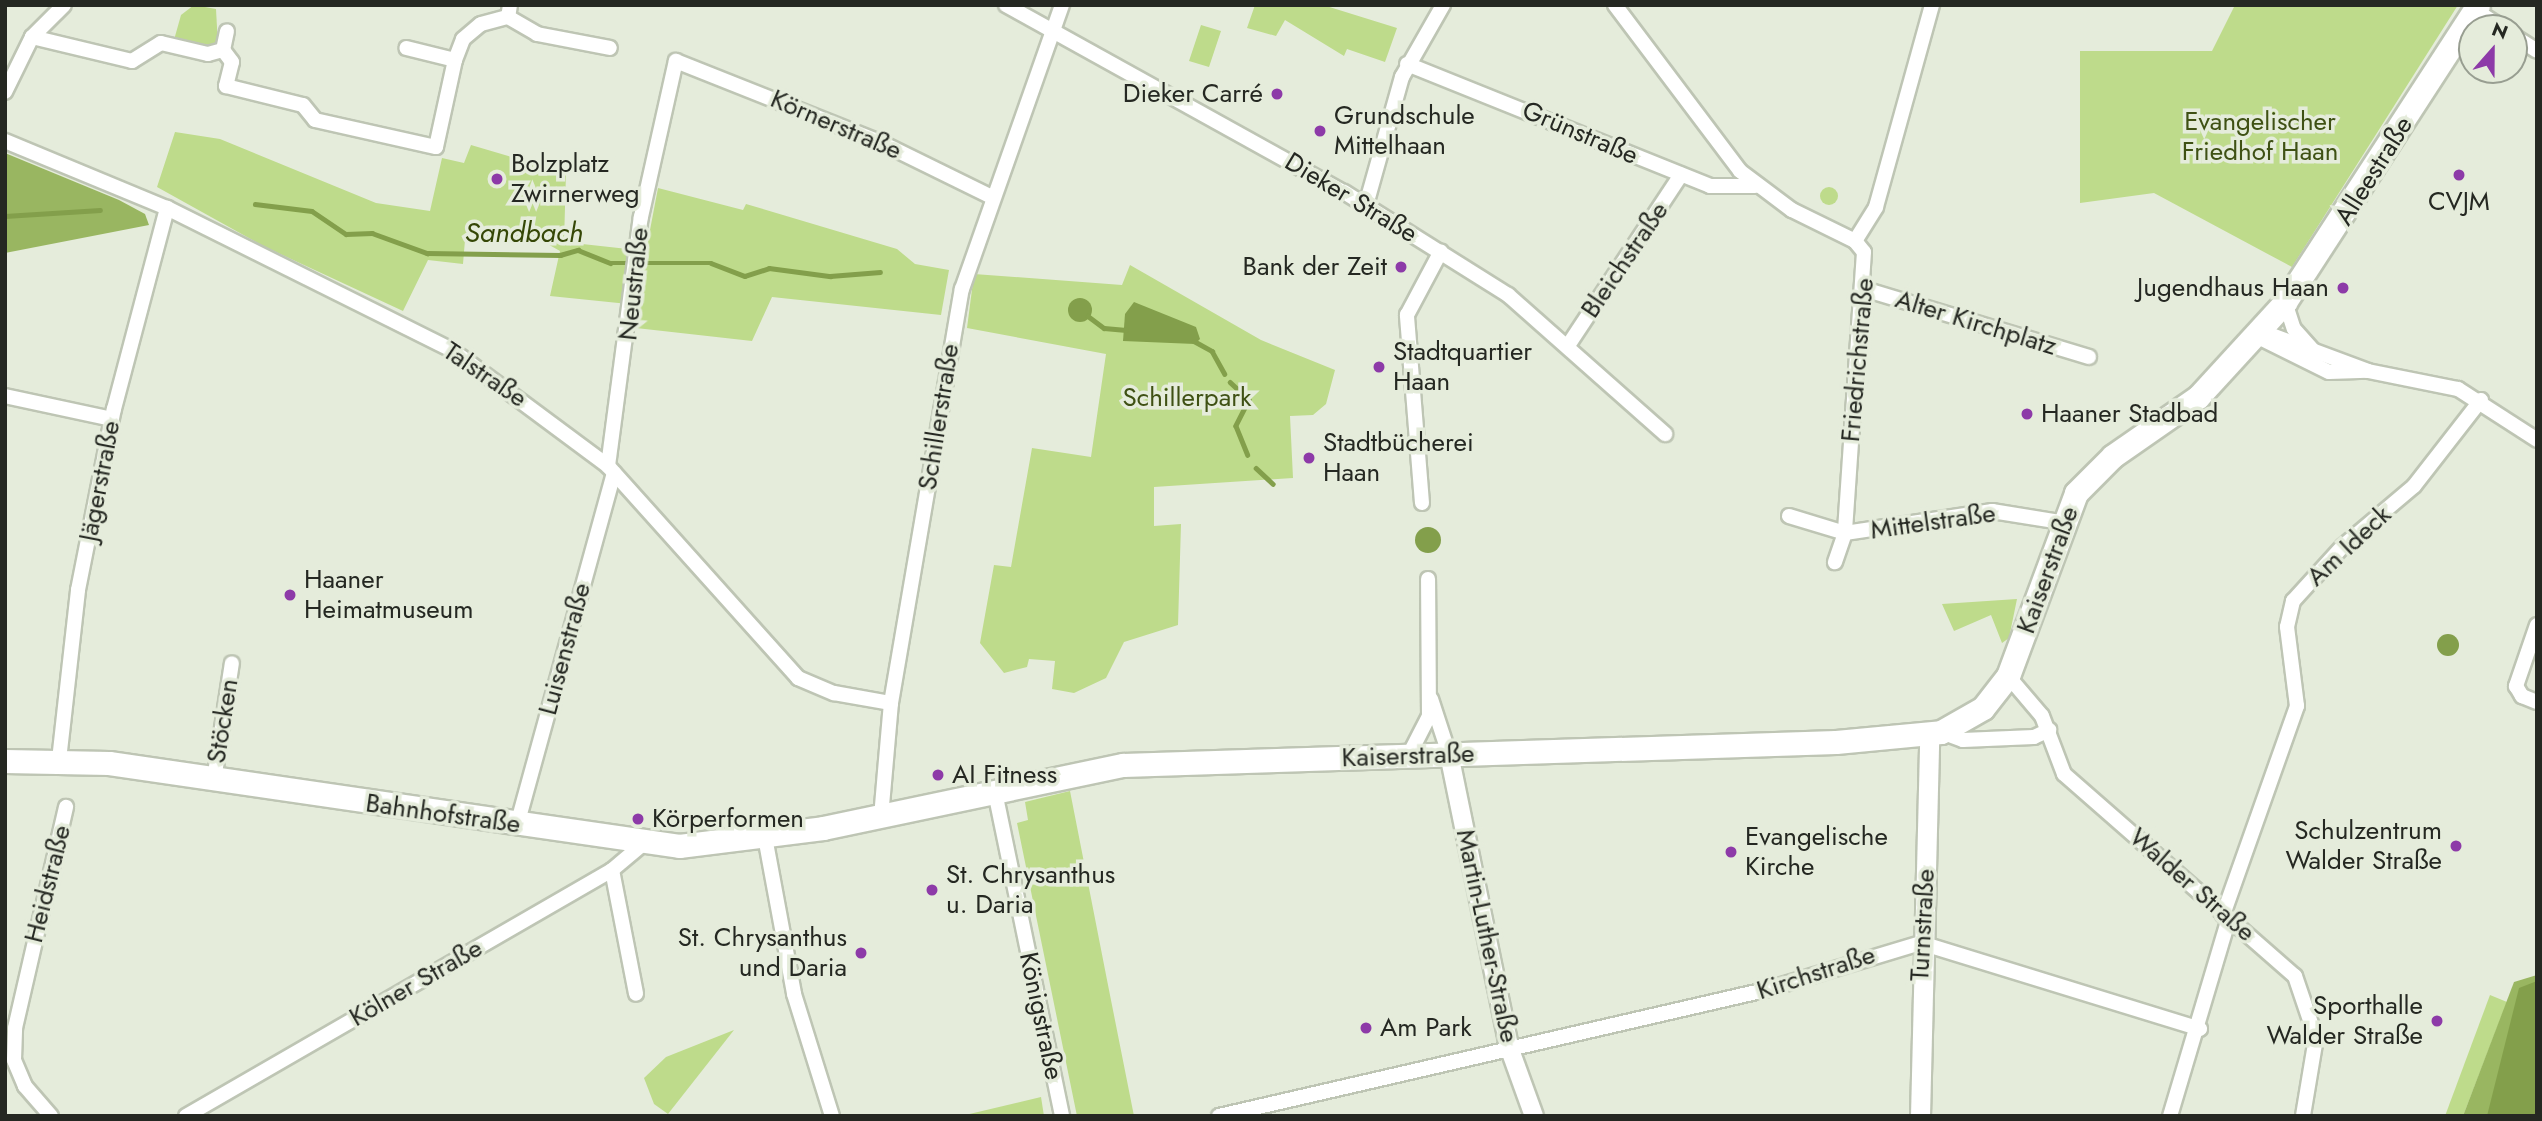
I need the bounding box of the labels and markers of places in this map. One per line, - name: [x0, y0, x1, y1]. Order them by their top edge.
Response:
- place label: Dieker Carré: [1123, 78, 1263, 110]
- marker: Dieker Carré: [1269, 86, 1285, 102]
- place label: Grundschule Mittelhaan: [1334, 100, 1475, 162]
- marker: Grundschule Mittelhaan: [1312, 123, 1328, 139]
- place label: Bolzplatz Zwirnerweg: [511, 148, 639, 210]
- marker: CVJM: [2451, 167, 2467, 183]
- marker: Bolzplatz Zwirnerweg: [489, 171, 505, 187]
- place label: CVJM: [2428, 186, 2490, 218]
- place label: Bank der Zeit: [1242, 251, 1387, 283]
- marker: Bank der Zeit: [1393, 259, 1409, 275]
- place label: Jugendhaus Haan: [2137, 272, 2329, 304]
- marker: Jugendhaus Haan: [2335, 280, 2351, 296]
- place label: Stadtquartier Haan: [1393, 336, 1532, 398]
- marker: Stadtquartier Haan: [1371, 359, 1387, 375]
- place label: Haaner Stadbad: [2041, 398, 2218, 430]
- marker: Haaner Stadbad: [2019, 406, 2035, 422]
- place label: Stadtbücherei Haan: [1323, 427, 1474, 488]
- marker: Stadtbücherei Haan: [1301, 450, 1317, 466]
- place label: Haaner Heimatmuseum: [304, 564, 473, 626]
- marker: Haaner Heimatmuseum: [282, 587, 298, 603]
- place label: AI Fitness: [952, 759, 1057, 791]
- marker: AI Fitness: [930, 767, 946, 783]
- place label: Körperformen: [652, 803, 804, 835]
- marker: Körperformen: [630, 811, 646, 827]
- place label: Schulzentrum Walder Straße: [2285, 815, 2442, 876]
- place label: Evangelische Kirche: [1745, 821, 1888, 882]
- marker: Schulzentrum Walder Straße: [2448, 838, 2464, 854]
- marker: Evangelische Kirche: [1723, 844, 1739, 860]
- place label: St. Chrysanthus u. Daria: [946, 859, 1115, 920]
- marker: St. Chrysanthus u. Daria: [924, 882, 940, 898]
- place label: St. Chrysanthus und Daria: [678, 922, 847, 984]
- marker: St. Chrysanthus und Daria: [853, 945, 869, 961]
- place label: Sporthalle Walder Straße: [2266, 990, 2423, 1052]
- place label: Am Park: [1380, 1012, 1472, 1044]
- marker: Sporthalle Walder Straße: [2429, 1013, 2445, 1029]
- marker: Am Park: [1358, 1020, 1374, 1036]

